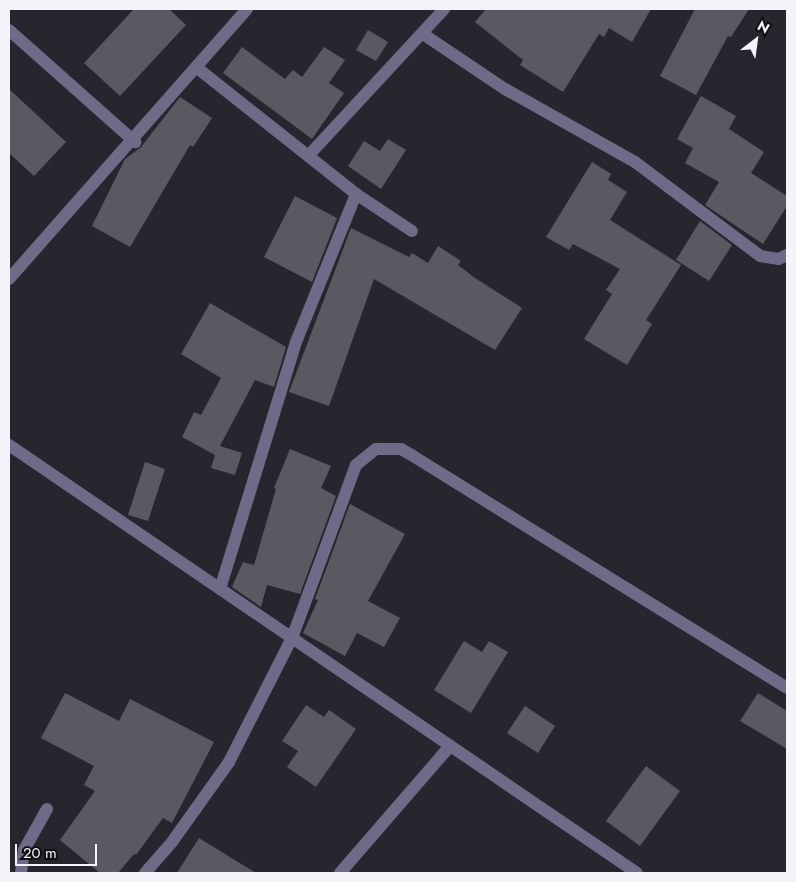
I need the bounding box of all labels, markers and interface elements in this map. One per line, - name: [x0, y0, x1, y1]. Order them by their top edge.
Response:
- north arrow: [731, 15, 781, 65]
- text: N: [754, 16, 773, 38]
- scale bar: [18, 834, 100, 866]
- text: 20 m: [23, 842, 57, 864]

